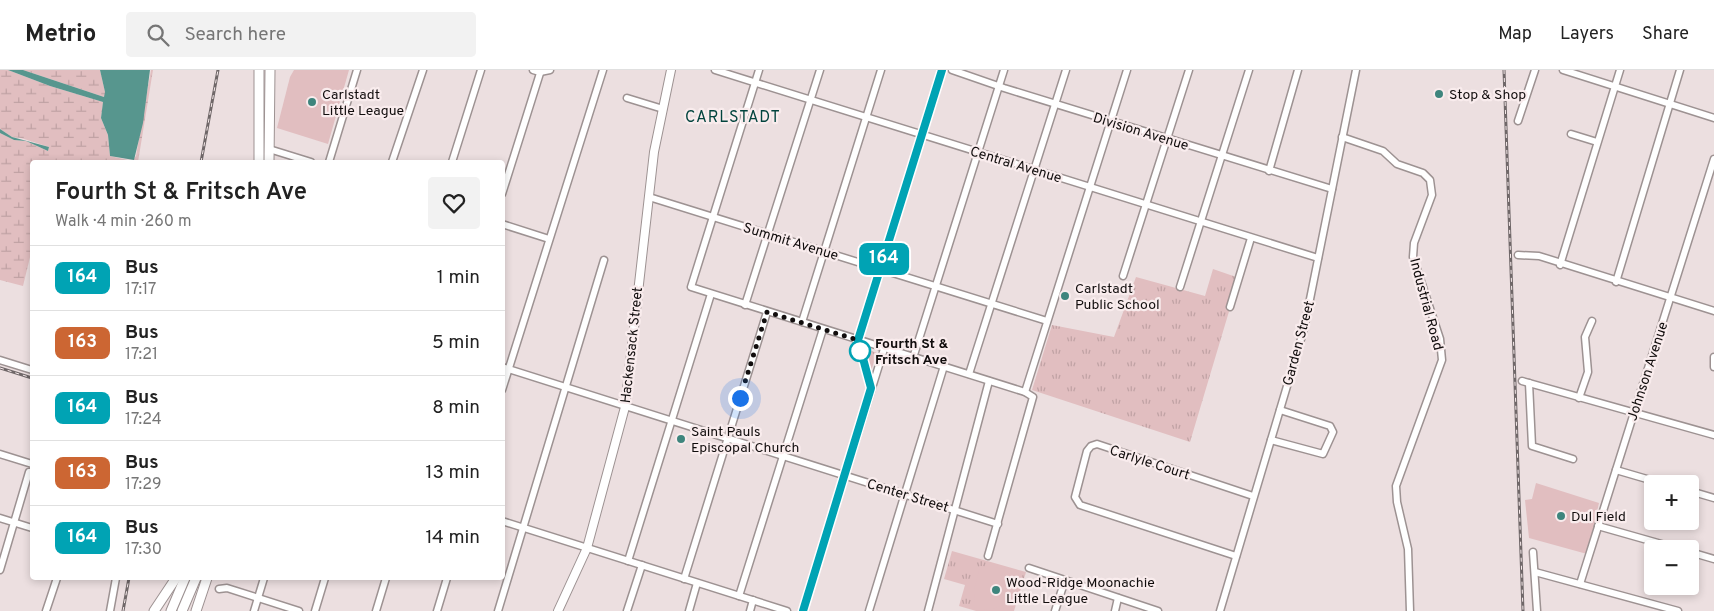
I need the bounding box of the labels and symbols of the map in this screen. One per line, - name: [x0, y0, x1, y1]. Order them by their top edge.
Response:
- place label: Carlstadt Little League: [322, 87, 404, 120]
- place label: Stop & Shop: [1449, 87, 1526, 104]
- marker: Stop & Shop: [1433, 88, 1445, 100]
- marker: Carlstadt Little League: [306, 96, 318, 108]
- district label: CARLSTADT: [685, 108, 781, 128]
- street label: Division Avenue: [1091, 110, 1190, 155]
- street label: Central Avenue: [968, 143, 1063, 187]
- street label: Summit Avenue: [741, 220, 840, 265]
- line badge: 164: [855, 243, 913, 275]
- street label: Industrial Road: [1405, 256, 1446, 352]
- place label: Carlstadt Public School: [1075, 281, 1160, 314]
- street label: Hackensack Street: [618, 286, 647, 404]
- marker: Carlstadt Public School: [1059, 290, 1071, 302]
- street label: Garden Street: [1280, 299, 1319, 388]
- street label: Johnson Avenue: [1624, 320, 1672, 423]
- place label: Fourth St & Fritsch Ave: [875, 336, 949, 369]
- marker: Fourth St & Fritsch Ave: [849, 340, 871, 362]
- your location: [728, 386, 753, 411]
- place label: Saint Pauls Episcopal Church: [691, 424, 799, 457]
- marker: Saint Pauls Episcopal Church: [675, 433, 687, 445]
- street label: Carlyle Court: [1107, 442, 1192, 484]
- street label: Center Street: [865, 476, 950, 517]
- place label: Dul Field: [1571, 509, 1626, 526]
- marker: Dul Field: [1555, 510, 1567, 522]
- place label: Wood-Ridge Moonachie Little League: [1006, 575, 1155, 608]
- marker: Wood-Ridge Moonachie Little League: [990, 584, 1002, 596]

